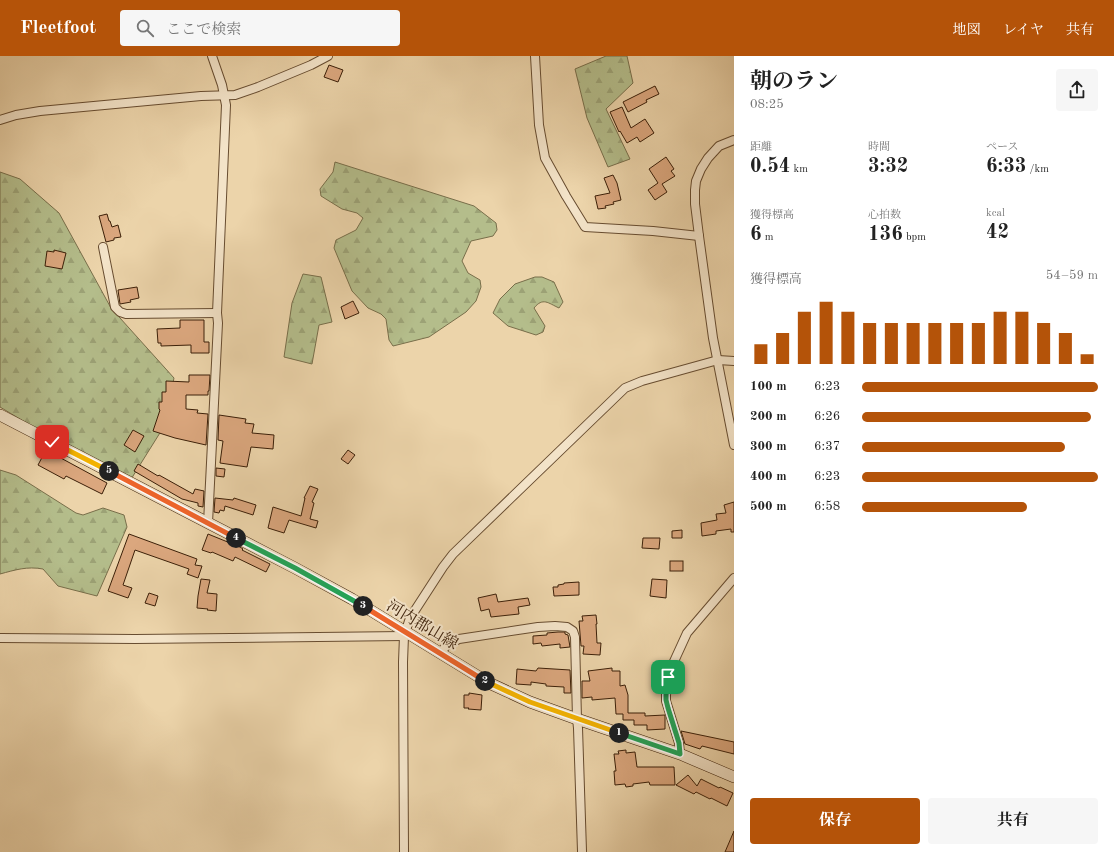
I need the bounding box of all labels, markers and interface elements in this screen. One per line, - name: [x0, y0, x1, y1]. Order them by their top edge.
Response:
- search box: [120, 10, 400, 46]
- icon: search: [134, 17, 156, 39]
- text: Fleetfoot: [20, 19, 96, 38]
- text: ここで検索: [166, 23, 241, 38]
- text: 地図: [953, 23, 981, 37]
- text: レイヤ: [1003, 23, 1044, 37]
- text: 共有: [1066, 23, 1094, 37]
- button: share: [1056, 69, 1098, 111]
- text: 朝のラン: [750, 71, 838, 93]
- text: 08:25: [750, 98, 784, 111]
- text: 距離: [750, 142, 772, 153]
- text: 時間: [868, 142, 890, 153]
- text: ペース: [986, 142, 1018, 153]
- text: 0.54: [750, 157, 790, 177]
- text: 3:32: [868, 157, 908, 177]
- text: 6:33: [986, 157, 1026, 177]
- text: km: [790, 164, 808, 175]
- text: /km: [1026, 164, 1049, 175]
- text: kcal: [986, 208, 1005, 219]
- text: 獲得標高: [750, 210, 794, 221]
- text: 心拍数: [868, 210, 901, 221]
- text: 42: [986, 223, 1009, 243]
- text: 6: [750, 225, 762, 245]
- text: 136: [868, 225, 903, 245]
- text: m: [762, 232, 773, 243]
- text: bpm: [903, 232, 926, 243]
- text: 54–59 m: [1046, 269, 1098, 282]
- text: 獲得標高: [750, 273, 802, 286]
- text: 100 m: [750, 380, 787, 393]
- text: 6:23: [814, 380, 840, 393]
- text: 200 m: [750, 410, 787, 423]
- text: 6:26: [814, 410, 840, 423]
- pin: [35, 425, 69, 459]
- icon: check: [41, 431, 63, 453]
- text: 300 m: [750, 440, 787, 453]
- text: 6:37: [814, 440, 840, 453]
- pin: 5: [99, 461, 119, 481]
- text: 5: [106, 465, 112, 476]
- text: 400 m: [750, 470, 787, 483]
- text: 6:23: [814, 470, 840, 483]
- text: 500 m: [750, 500, 787, 513]
- text: 6:58: [814, 500, 840, 513]
- pin: 4: [226, 528, 246, 548]
- text: 4: [233, 532, 239, 543]
- pin: 3: [353, 596, 373, 616]
- street label: 河内郡山線: [384, 597, 461, 653]
- text: 3: [360, 600, 366, 611]
- pin: [651, 660, 685, 694]
- icon: arrive: [657, 666, 679, 688]
- pin: 2: [475, 671, 495, 691]
- text: 2: [482, 675, 488, 686]
- pin: 1: [609, 723, 629, 743]
- text: 1: [616, 727, 622, 738]
- button: 保存: [750, 798, 920, 844]
- button: 共有: [928, 798, 1098, 844]

